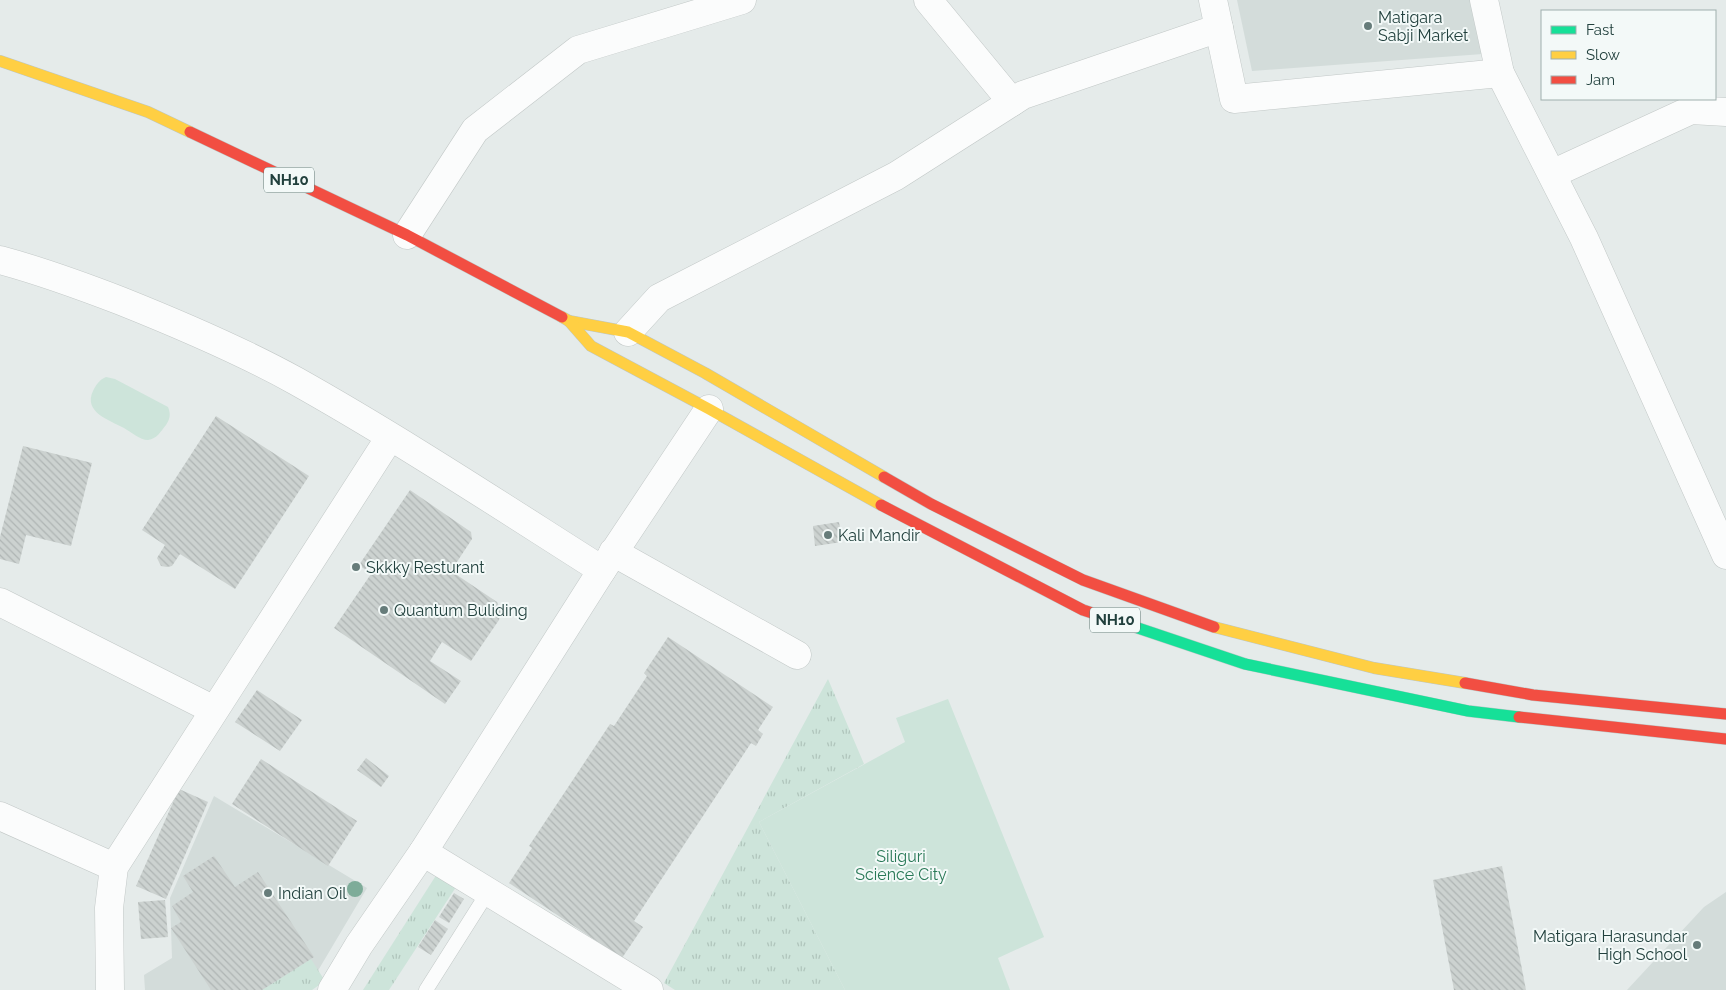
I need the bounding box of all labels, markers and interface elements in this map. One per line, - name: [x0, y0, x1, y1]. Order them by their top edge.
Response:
- place label: Matigara Sabji Market: [1378, 8, 1469, 45]
- legend: [1541, 10, 1716, 100]
- marker: Matigara Sabji Market: [1362, 20, 1374, 32]
- text: Fast: [1586, 21, 1614, 39]
- text: Slow: [1586, 46, 1620, 64]
- text: Jam: [1586, 71, 1615, 89]
- road number: NH10: [264, 168, 314, 192]
- place label: Kali Mandir: [838, 526, 920, 545]
- marker: Kali Mandir: [822, 529, 834, 541]
- place label: Skkky Resturant: [366, 558, 485, 577]
- marker: Skkky Resturant: [350, 561, 362, 573]
- place label: Quantum Buliding: [394, 601, 528, 620]
- marker: Quantum Buliding: [378, 604, 390, 616]
- road number: NH10: [1090, 608, 1140, 632]
- park label: Siliguri Science City: [855, 847, 947, 884]
- place label: Indian Oil: [278, 884, 347, 903]
- marker: Indian Oil: [262, 887, 274, 899]
- place label: Matigara Harasundar High School: [1533, 927, 1688, 964]
- marker: Matigara Harasundar High School: [1691, 939, 1703, 951]

